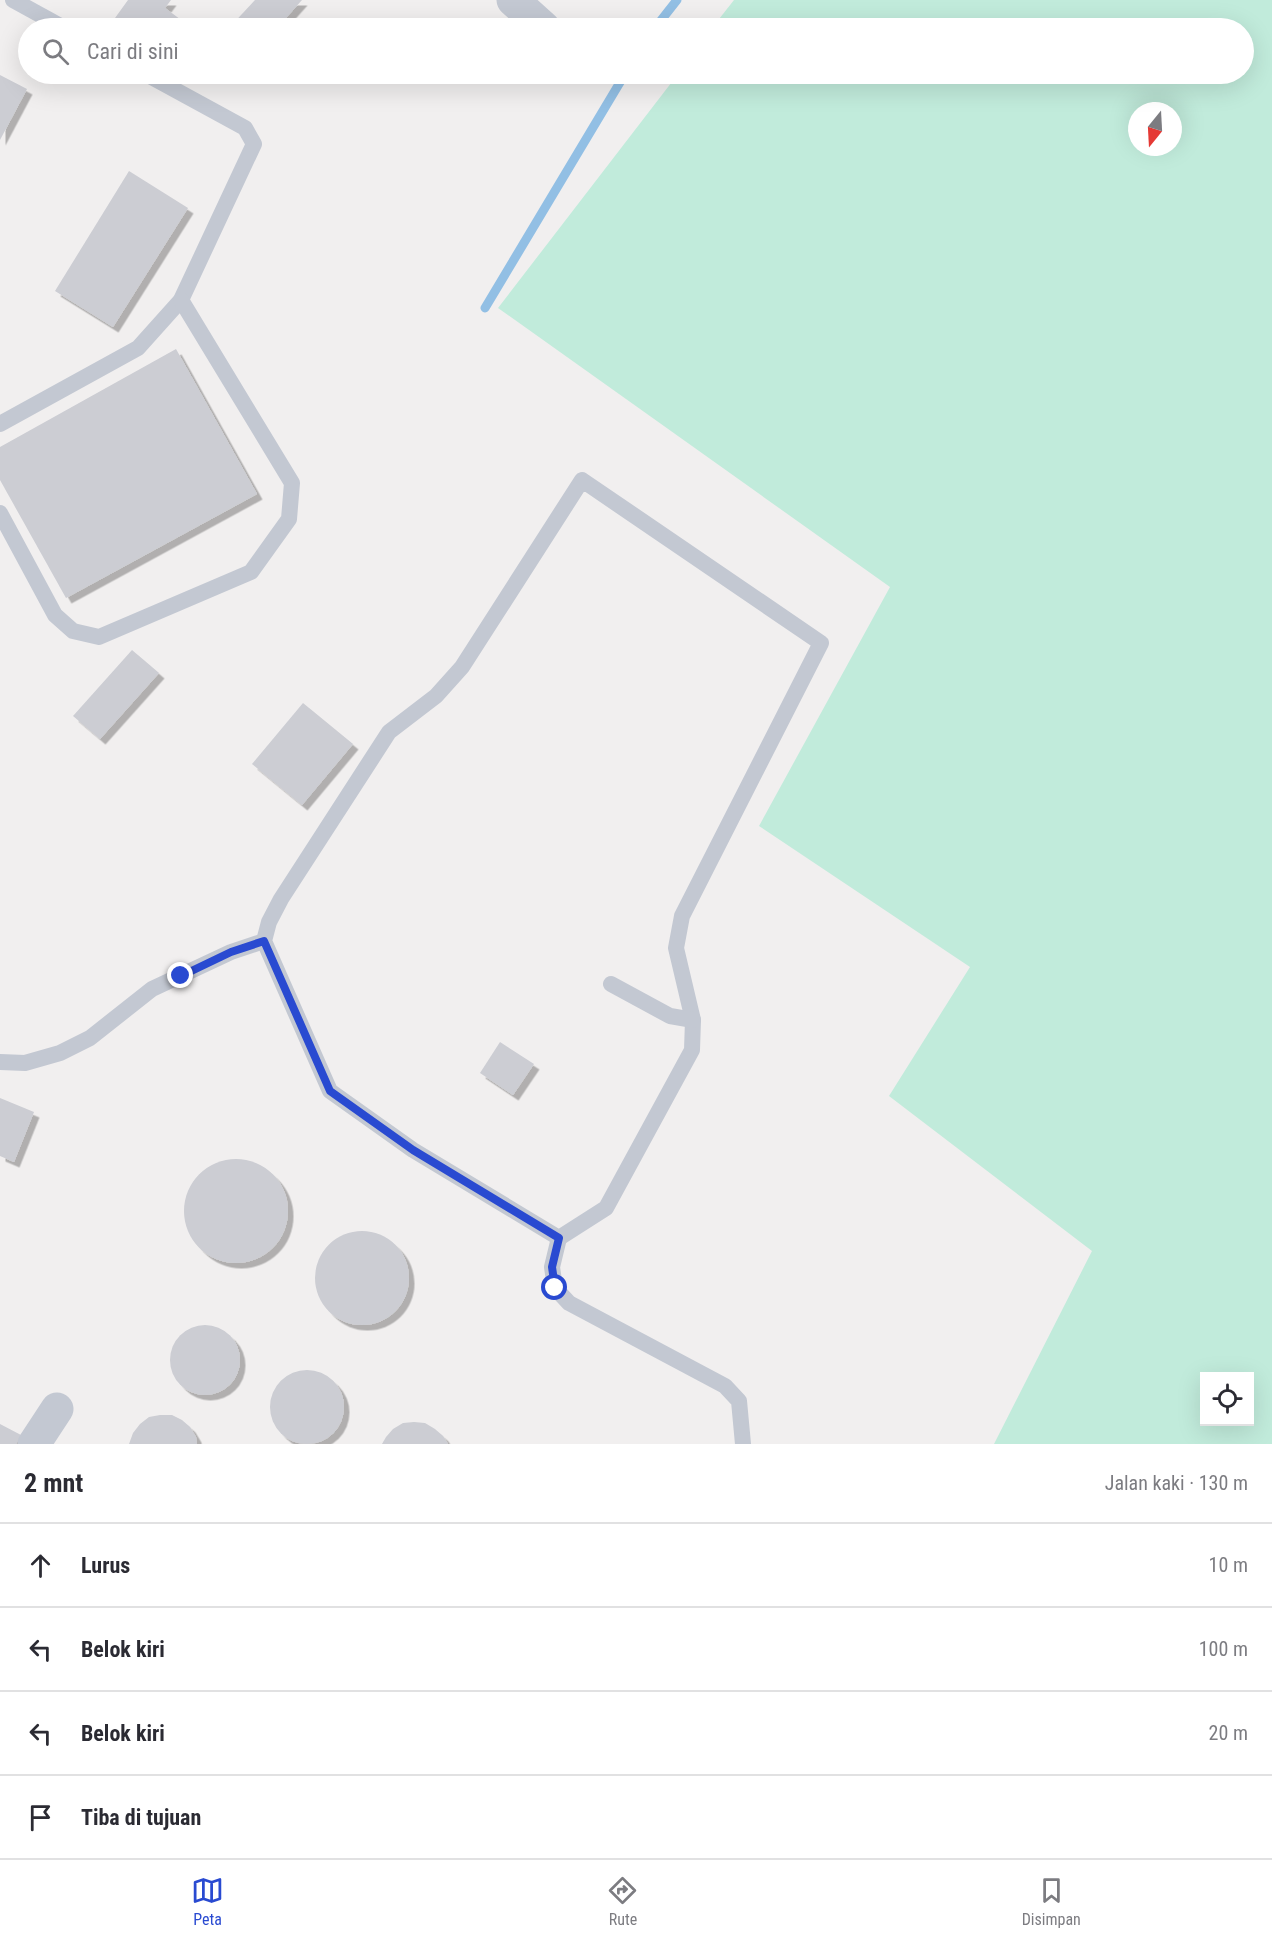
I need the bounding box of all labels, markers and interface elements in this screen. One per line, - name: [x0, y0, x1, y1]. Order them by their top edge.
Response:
- search box: [18, 18, 1254, 84]
- icon: search: [39, 35, 72, 68]
- text: Cari di sini: [87, 39, 179, 64]
- north arrow: [1128, 102, 1182, 156]
- route end: [167, 962, 193, 988]
- route start: [541, 1274, 567, 1300]
- map controls: [1200, 1372, 1254, 1426]
- button: locate: [1200, 1372, 1254, 1426]
- text: 2 mnt: [24, 1468, 83, 1498]
- text: Jalan kaki · 130 m: [1105, 1471, 1248, 1495]
- icon: ahead: [24, 1549, 57, 1582]
- text: Lurus: [81, 1553, 130, 1578]
- text: 10 m: [1209, 1553, 1248, 1577]
- icon: left: [24, 1633, 57, 1666]
- text: Belok kiri: [81, 1637, 165, 1662]
- text: 100 m: [1199, 1637, 1248, 1661]
- icon: left: [24, 1717, 57, 1750]
- text: Belok kiri: [81, 1721, 165, 1746]
- text: 20 m: [1209, 1721, 1248, 1745]
- icon: arrive: [24, 1801, 57, 1834]
- text: Tiba di tujuan: [81, 1805, 201, 1830]
- tab: Peta: [191, 1874, 224, 1929]
- tab: Rute: [606, 1874, 639, 1929]
- tab: Disimpan: [1022, 1874, 1081, 1929]

